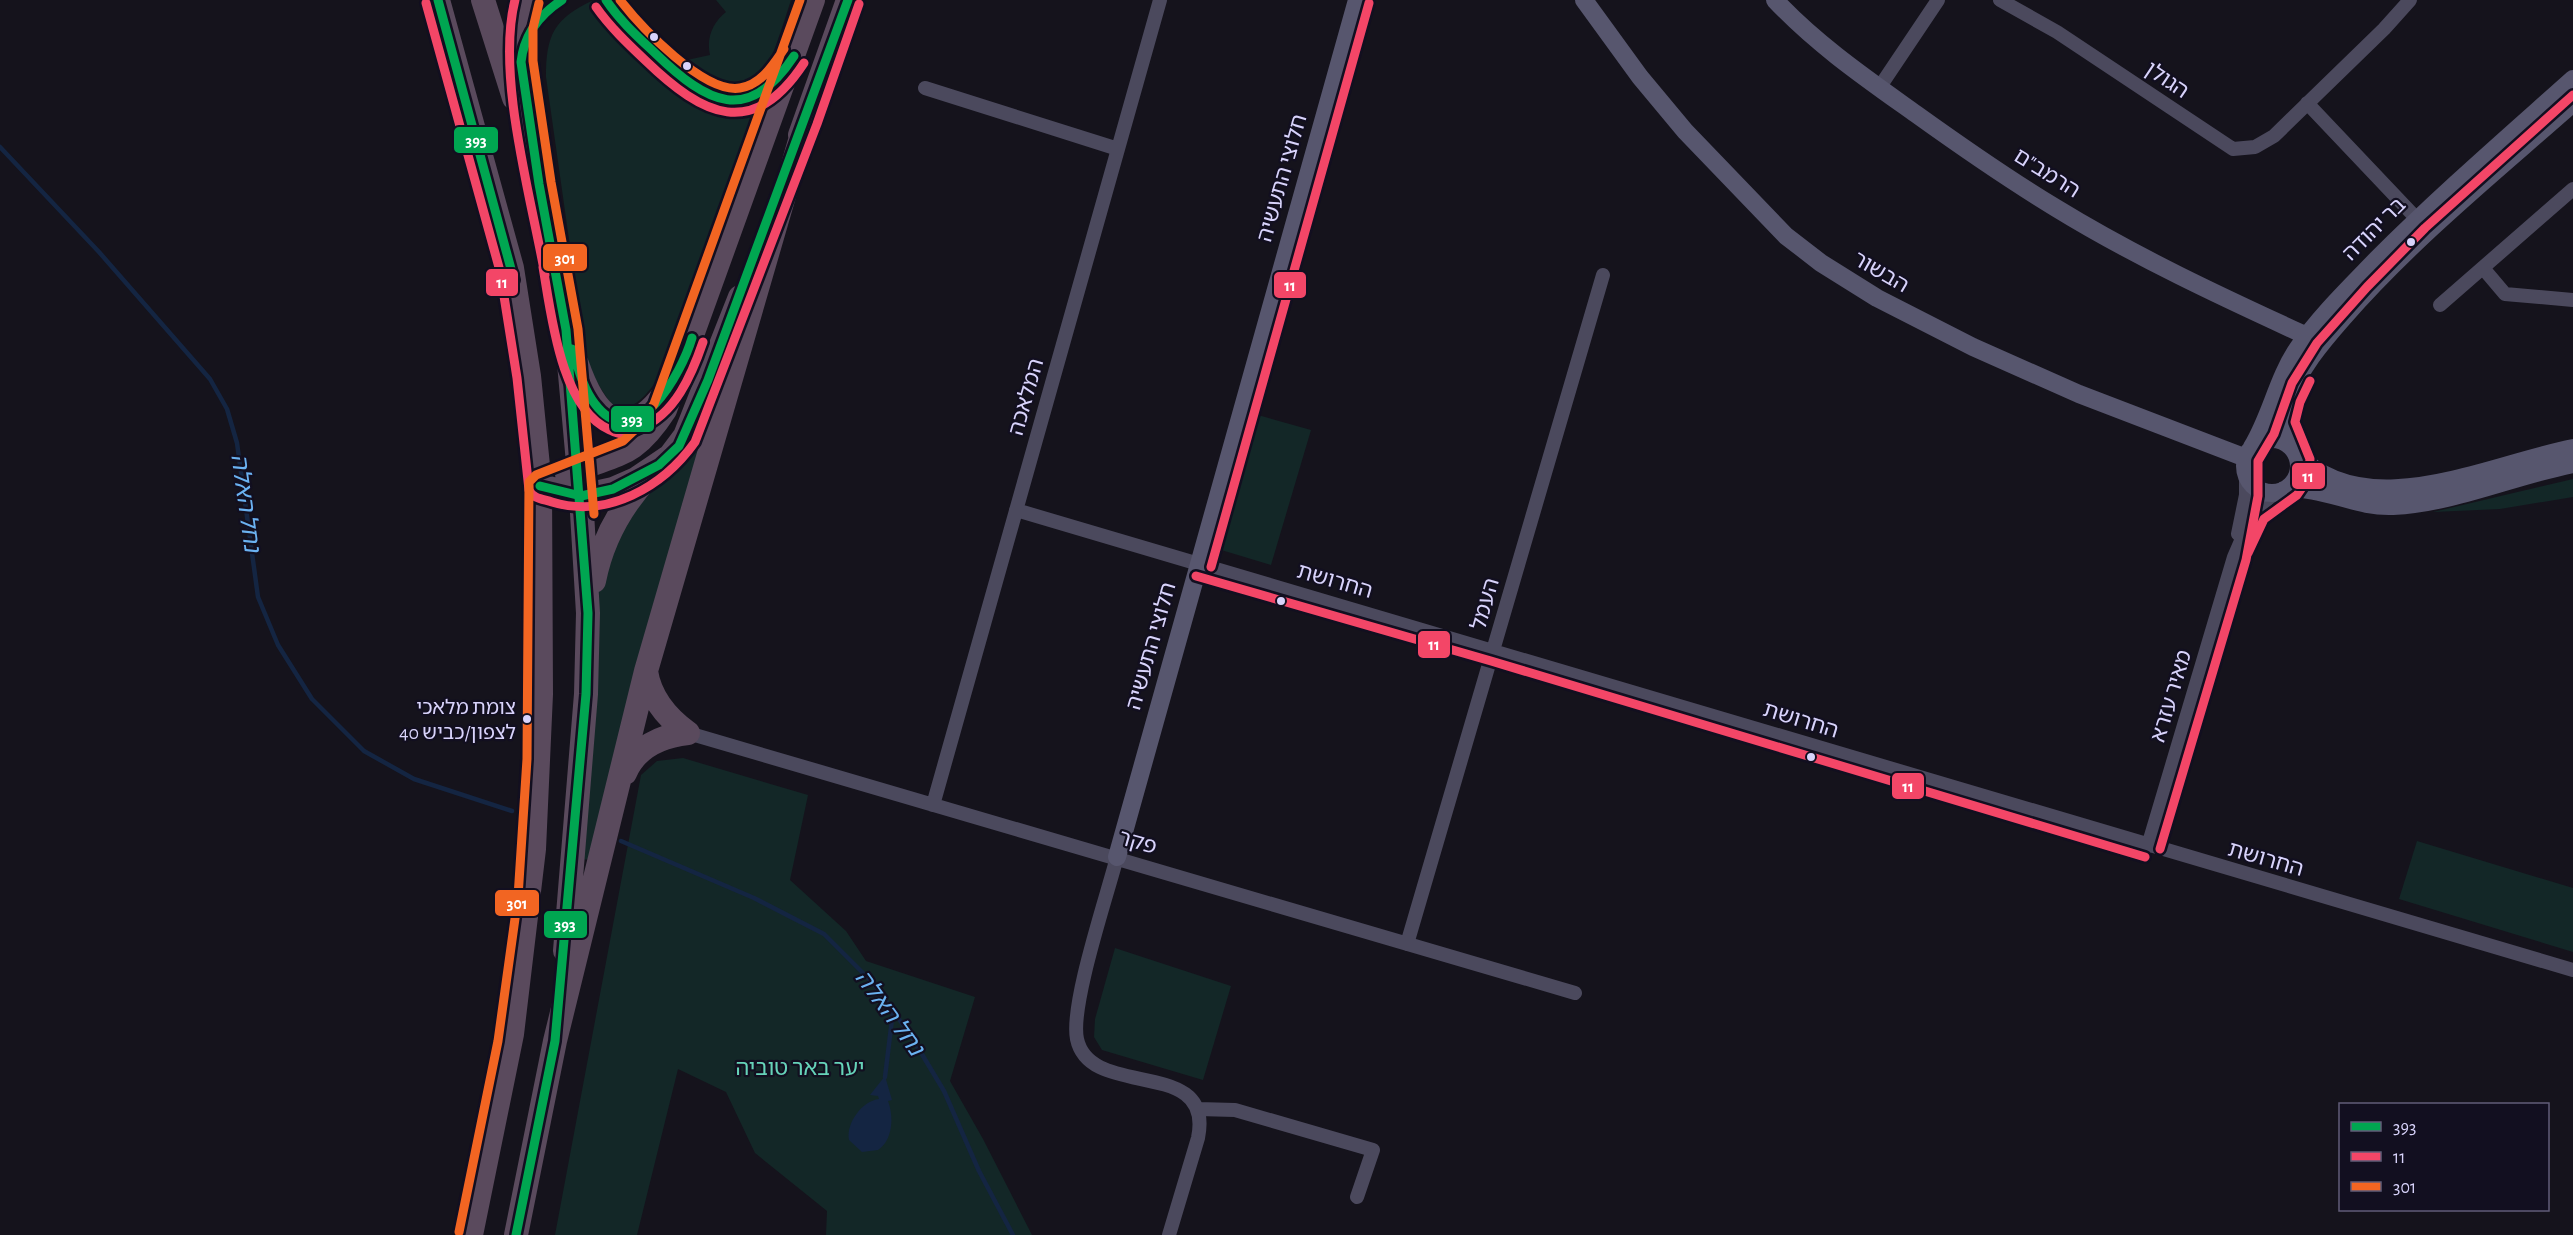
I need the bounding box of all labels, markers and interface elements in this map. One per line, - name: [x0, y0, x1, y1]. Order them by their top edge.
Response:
- unlabelled marker: [648, 31, 660, 43]
- street label: הגולן: [2141, 58, 2193, 102]
- unlabelled marker: [681, 60, 693, 72]
- street label: חלוצי התעשיה: [1253, 112, 1311, 244]
- line badge: 393: [453, 126, 499, 154]
- text: 393: [465, 133, 487, 149]
- street label: הרמב"ם: [2010, 144, 2084, 202]
- street label: בר יהודה: [2338, 193, 2410, 265]
- unlabelled marker: [2405, 236, 2417, 248]
- line badge: 301: [542, 243, 588, 272]
- street label: הבשור: [1849, 247, 1913, 297]
- text: 301: [555, 251, 576, 267]
- line badge: 11: [485, 268, 519, 297]
- line badge: 11: [1273, 271, 1307, 299]
- text: 11: [496, 275, 508, 291]
- text: 11: [1284, 278, 1296, 294]
- street label: המלאכה: [1005, 356, 1047, 438]
- line badge: 393: [610, 405, 655, 433]
- text: 393: [621, 412, 643, 428]
- water label: נחל האלה: [226, 452, 264, 555]
- line badge: 11: [2291, 462, 2326, 490]
- text: 11: [2302, 469, 2314, 485]
- street label: החרושת: [1295, 560, 1375, 602]
- street label: העמל: [1467, 576, 1503, 632]
- street label: חלוצי התעשיה: [1122, 580, 1180, 712]
- unlabelled marker: [1275, 595, 1287, 607]
- line badge: 11: [1417, 630, 1451, 659]
- text: 11: [1428, 637, 1440, 653]
- street label: מאיר עזרא: [2147, 647, 2195, 745]
- place label: צומת מלאכי לצפון/כביש 40: [399, 698, 516, 743]
- street label: החרושת: [1761, 698, 1841, 742]
- marker: צומת מלאכי לצפון/כביש 40: [521, 713, 533, 725]
- unlabelled marker: [1805, 751, 1817, 763]
- line badge: 11: [1891, 772, 1925, 800]
- text: 11: [1902, 779, 1914, 795]
- street label: פקר: [1116, 826, 1160, 858]
- street label: החרושת: [2226, 838, 2306, 880]
- line badge: 301: [494, 889, 540, 917]
- text: 301: [507, 896, 528, 912]
- line badge: 393: [543, 910, 588, 939]
- text: 393: [554, 917, 576, 933]
- water label: נחל האלה: [850, 966, 929, 1062]
- park label: יער באר טוביה: [735, 1057, 865, 1079]
- legend: [2339, 1103, 2549, 1211]
- text: 393: [2393, 1119, 2416, 1137]
- text: 11: [2393, 1149, 2405, 1167]
- text: 301: [2393, 1179, 2416, 1197]

